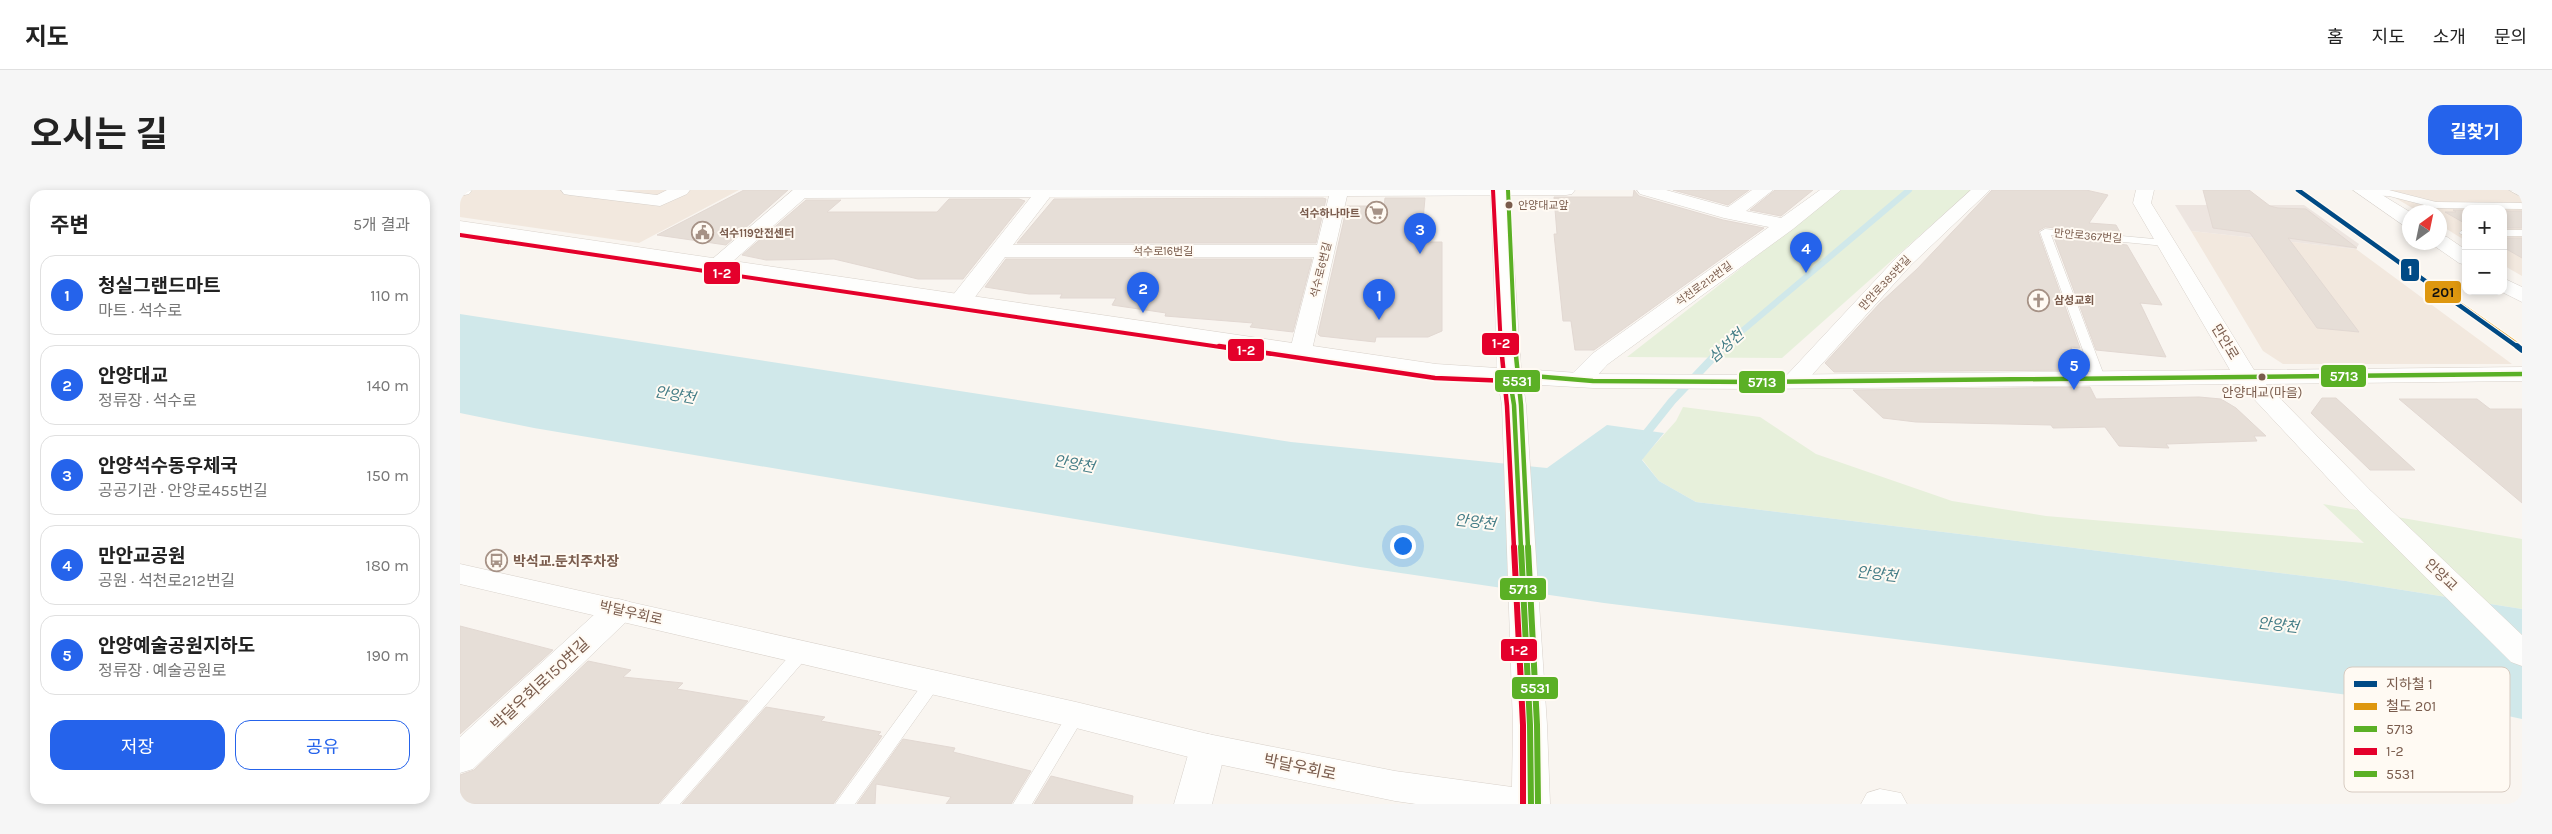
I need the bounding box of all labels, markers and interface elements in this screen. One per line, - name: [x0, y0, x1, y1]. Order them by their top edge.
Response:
- text: 지도: [25, 23, 69, 51]
- text: 홈: [2327, 26, 2344, 48]
- text: 지도: [2372, 26, 2405, 48]
- text: 소개: [2433, 26, 2466, 48]
- text: 문의: [2494, 26, 2527, 48]
- button: 길찾기: [2428, 105, 2522, 155]
- text: 오시는 길: [30, 114, 168, 155]
- place label: 안양대교앞: [1518, 199, 1569, 212]
- marker: 안양대교앞: [1504, 200, 1514, 210]
- supermarket icon: 석수하나마트: [1364, 201, 1388, 225]
- north arrow: [2402, 205, 2447, 250]
- map controls: [2462, 205, 2507, 295]
- button: +: [2462, 205, 2507, 250]
- place label: 석수하나마트: [1299, 207, 1360, 220]
- text: 주변: [50, 213, 89, 237]
- pin: 3: [1404, 213, 1436, 254]
- text: 5개 결과: [353, 215, 410, 234]
- public building icon: 석수119안전센터: [691, 221, 715, 245]
- place label: 석수119안전센터: [719, 227, 794, 240]
- street label: 만안로367번길: [2053, 227, 2123, 245]
- pin: 4: [1790, 232, 1822, 273]
- street label: 석수로6번길: [1308, 241, 1334, 299]
- street label: 석수로16번길: [1133, 245, 1193, 258]
- button: −: [2462, 250, 2507, 295]
- street label: 만안로385번길: [1856, 253, 1914, 313]
- line badge: 1: [2400, 258, 2420, 282]
- street label: 석천로212번길: [1673, 259, 1735, 309]
- line badge: 1-2: [703, 261, 741, 285]
- text: 1: [2408, 262, 2413, 279]
- text: 1-2: [713, 265, 731, 282]
- pin: 2: [1127, 272, 1159, 313]
- text: 청실그랜드마트: [98, 275, 220, 297]
- pin: 1: [1363, 279, 1395, 320]
- line badge: 201: [2424, 280, 2462, 304]
- text: 201: [2432, 284, 2454, 301]
- text: 1: [64, 286, 70, 305]
- text: 110 m: [370, 286, 409, 305]
- church icon: 삼성교회: [2026, 288, 2050, 312]
- place label: 삼성교회: [2054, 294, 2094, 307]
- text: 마트 · 석수로: [98, 301, 182, 320]
- street label: 만안로: [2208, 321, 2242, 363]
- water label: 삼성천: [1705, 324, 1749, 367]
- line badge: 1-2: [1481, 332, 1520, 356]
- text: 1-2: [1492, 335, 1510, 352]
- line badge: 1-2: [1227, 338, 1265, 362]
- text: 1-2: [1237, 342, 1255, 359]
- pin: 5: [2058, 349, 2090, 390]
- line badge: 5713: [2320, 364, 2367, 388]
- text: 안양대교: [98, 365, 168, 387]
- text: 5713: [2330, 368, 2358, 385]
- line badge: 5531: [1494, 369, 1541, 393]
- line badge: 5713: [1738, 370, 1786, 394]
- marker: 안양대교(마을): [2257, 372, 2267, 382]
- text: 5531: [1502, 373, 1532, 390]
- text: 5713: [1748, 374, 1776, 391]
- text: 2: [62, 376, 72, 395]
- text: 140 m: [367, 376, 409, 395]
- water label: 안양천: [653, 383, 699, 408]
- place label: 안양대교(마을): [2221, 385, 2303, 400]
- text: 정류장 · 석수로: [98, 391, 197, 410]
- water label: 안양천: [1052, 452, 1098, 477]
- text: 안양석수동우체국: [98, 455, 238, 477]
- text: 3: [62, 466, 72, 485]
- text: 150 m: [366, 466, 409, 485]
- text: 공공기관 · 안양로455번길: [98, 481, 268, 500]
- water label: 안양천: [1453, 511, 1499, 534]
- your location: [1390, 533, 1416, 559]
- text: 만안교공원: [98, 545, 185, 567]
- bus stop icon: 박석교.둔치주차장: [485, 549, 509, 573]
- place label: 박석교.둔치주차장: [513, 553, 619, 570]
- street label: 안양교: [2421, 555, 2461, 595]
- text: 4: [62, 556, 72, 575]
- text: 180 m: [366, 556, 409, 575]
- water label: 안양천: [1855, 563, 1901, 586]
- text: 공원 · 석천로212번길: [98, 571, 235, 590]
- line badge: 5713: [1499, 577, 1547, 601]
- text: 5713: [1509, 581, 1537, 598]
- street label: 박달우회로: [598, 597, 664, 629]
- water label: 안양천: [2256, 614, 2302, 637]
- street label: 박달우회로150번길: [487, 634, 593, 734]
- text: 안양예술공원지하도: [98, 635, 255, 657]
- line badge: 1-2: [1500, 638, 1538, 662]
- text: 1-2: [1510, 642, 1528, 659]
- text: 5: [62, 646, 72, 665]
- text: 190 m: [366, 646, 409, 665]
- text: 정류장 · 예술공원로: [98, 661, 226, 680]
- legend: [2344, 667, 2510, 792]
- line badge: 5531: [1511, 676, 1559, 700]
- text: 지하철 1: [2386, 676, 2433, 693]
- text: 5531: [1520, 680, 1550, 697]
- text: 철도 201: [2386, 698, 2436, 715]
- button: 저장: [50, 720, 225, 770]
- button: 공유: [235, 720, 410, 770]
- text: 5713: [2386, 721, 2413, 738]
- text: 1-2: [2386, 743, 2404, 760]
- street label: 박달우회로: [1262, 750, 1338, 784]
- text: 5531: [2386, 766, 2415, 783]

